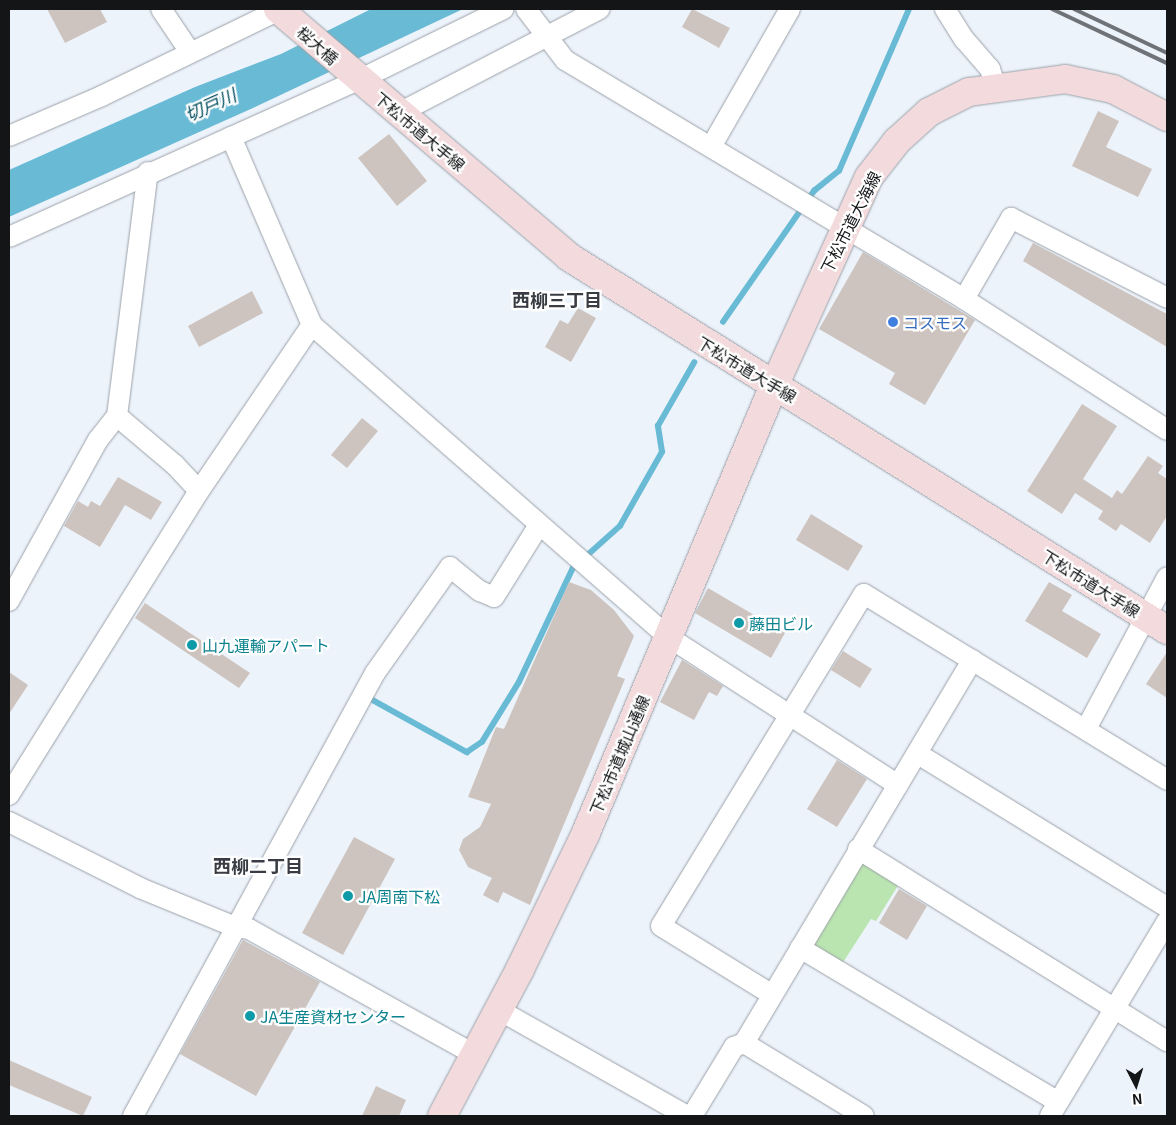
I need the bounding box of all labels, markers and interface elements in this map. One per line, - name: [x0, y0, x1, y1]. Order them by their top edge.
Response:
- street label: 桜大橋: [294, 22, 342, 68]
- water label: 切戸川: [181, 83, 239, 125]
- street label: 下松市道大手線: [371, 88, 469, 174]
- street label: 下松市道大海線: [816, 168, 884, 276]
- district label: 西柳三丁目: [512, 288, 602, 310]
- place label: コスモス: [903, 312, 967, 332]
- marker: コスモス: [887, 316, 899, 328]
- street label: 下松市道大手線: [694, 332, 800, 406]
- street label: 下松市道大手線: [1038, 545, 1144, 621]
- place label: 藤田ビル: [749, 613, 813, 633]
- marker: 藤田ビル: [733, 617, 745, 629]
- place label: 山九運輸アパート: [202, 635, 330, 655]
- marker: 山九運輸アパート: [186, 639, 198, 651]
- street label: 下松市道城山通線: [585, 692, 653, 818]
- district label: 西柳二丁目: [213, 854, 303, 876]
- place label: JA周南下松: [358, 886, 440, 906]
- marker: JA周南下松: [342, 890, 354, 902]
- place label: JA生産資材センター: [260, 1006, 406, 1026]
- marker: JA生産資材センター: [244, 1010, 256, 1022]
- north arrow: [1111, 1060, 1161, 1110]
- text: N: [1131, 1090, 1143, 1110]

